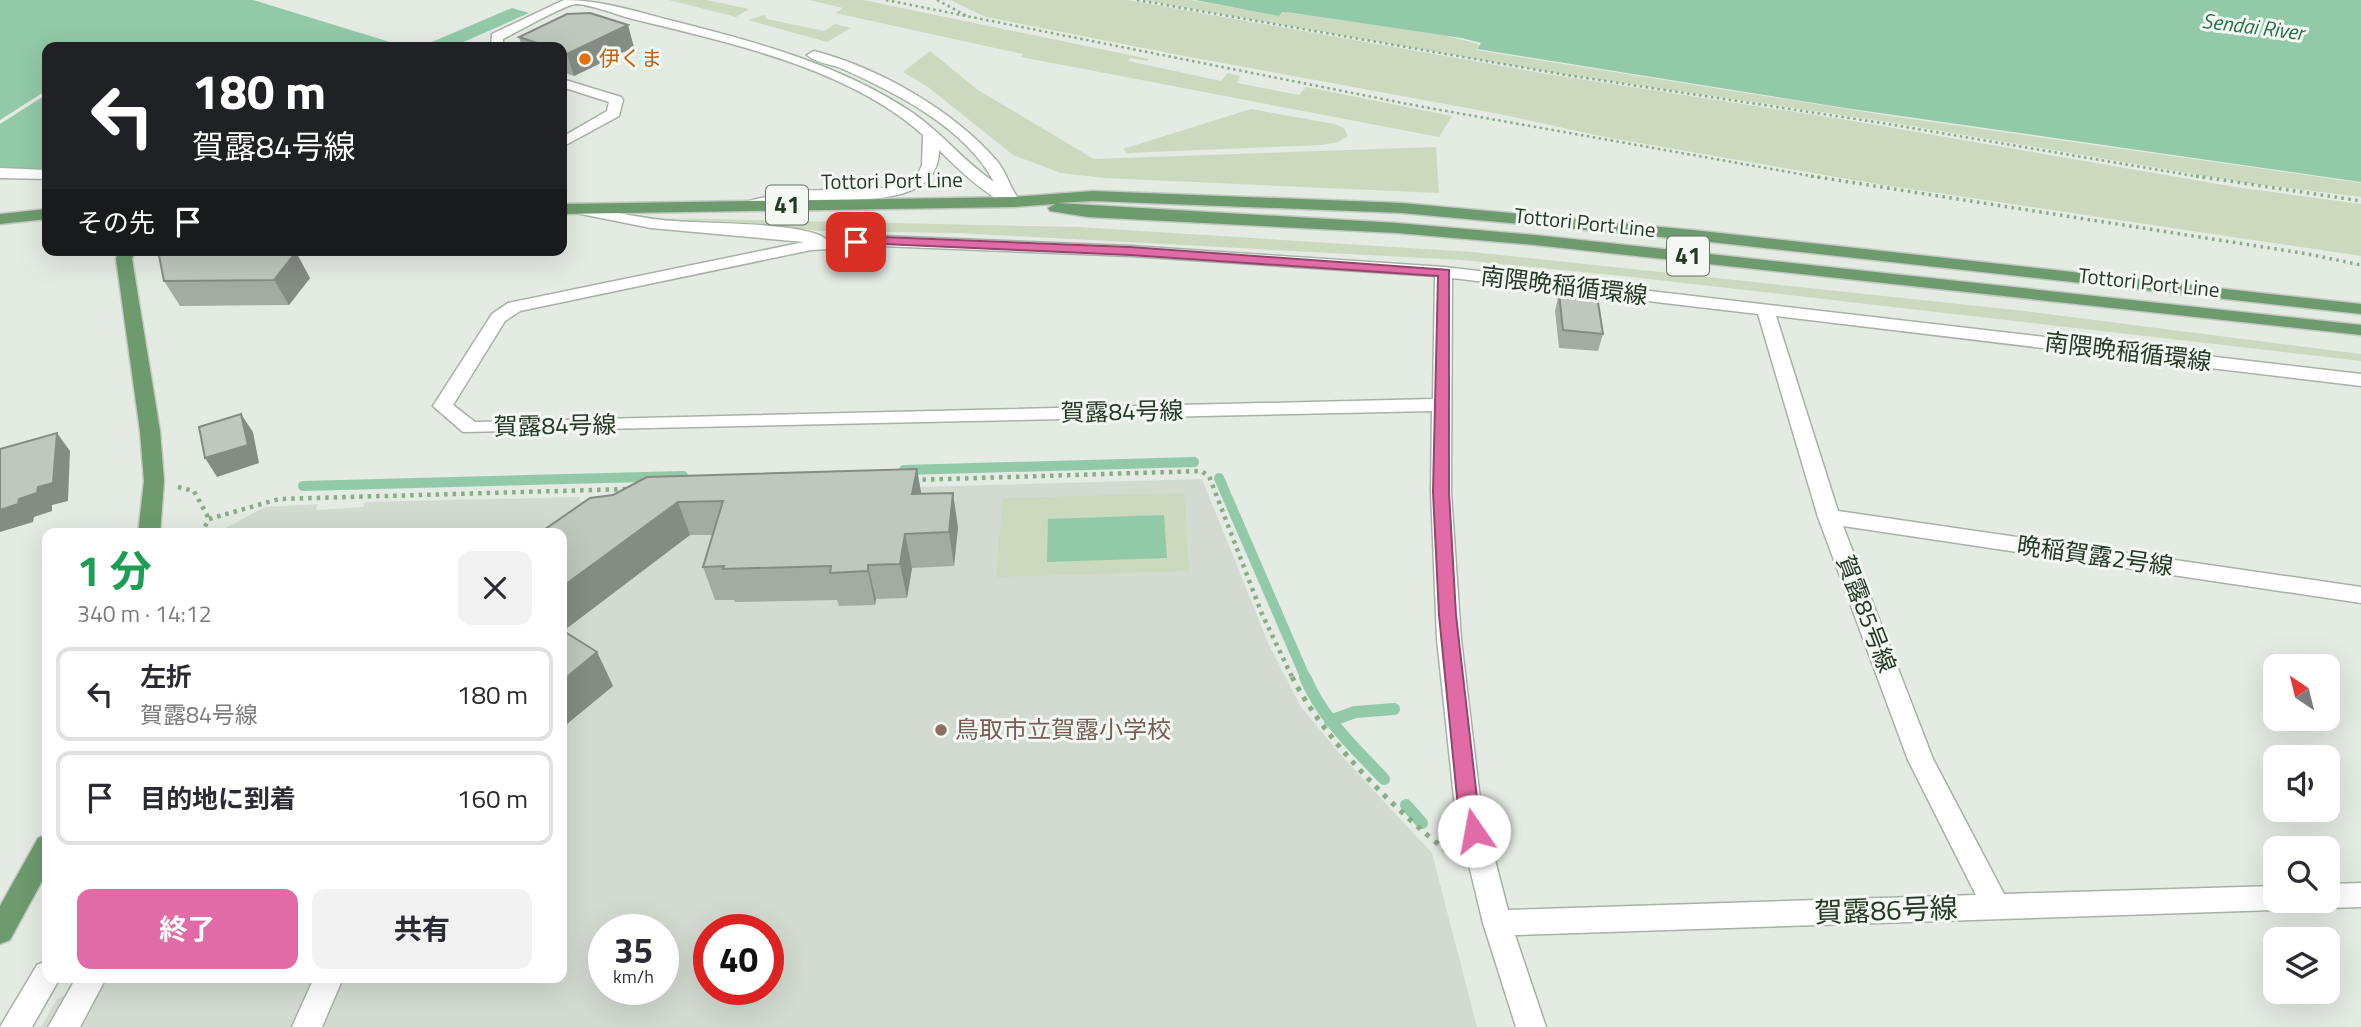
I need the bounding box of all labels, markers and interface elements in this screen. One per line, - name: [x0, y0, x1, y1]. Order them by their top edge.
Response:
- water label: Sendai River: [2200, 4, 2308, 48]
- place label: 伊くま: [599, 42, 662, 74]
- marker: 伊くま: [577, 51, 593, 67]
- text: 180 m: [192, 53, 326, 128]
- icon: left: [77, 70, 168, 161]
- text: 賀露84号線: [192, 122, 356, 170]
- street label: Tottori Port Line: [821, 163, 963, 197]
- road number: 41: [766, 186, 808, 224]
- street label: Tottori Port Line: [1513, 199, 1657, 245]
- text: その先: [77, 203, 155, 242]
- icon: arrive: [169, 203, 207, 241]
- pin: [826, 212, 886, 272]
- icon: arrive: [837, 223, 875, 261]
- road number: 41: [1667, 236, 1709, 276]
- street label: 南隈晩稲循環線: [1479, 257, 1650, 313]
- street label: Tottori Port Line: [2077, 259, 2221, 305]
- street label: 南隈晩稲循環線: [2043, 323, 2214, 379]
- street label: 賀露84号線: [1060, 392, 1184, 430]
- street label: 賀露84号線: [493, 406, 617, 444]
- street label: 晩稲賀露2号線: [2015, 526, 2176, 584]
- text: 1 分: [77, 538, 152, 602]
- street label: 賀露85号線: [1828, 550, 1906, 677]
- button: close: [458, 551, 532, 625]
- text: 340 m · 14:12: [77, 596, 212, 631]
- north arrow: [2263, 654, 2340, 732]
- map controls: [2263, 654, 2340, 1004]
- text: 左折: [140, 657, 192, 696]
- icon: left: [81, 675, 119, 713]
- text: 180 m: [457, 675, 528, 714]
- text: 賀露84号線: [140, 697, 258, 732]
- place label: 鳥取市立賀露小学校: [955, 711, 1171, 747]
- marker: 鳥取市立賀露小学校: [933, 722, 949, 738]
- button: sound: [2263, 745, 2340, 822]
- icon: arrive: [81, 779, 119, 817]
- text: 目的地に到着: [140, 779, 296, 818]
- text: 160 m: [457, 779, 528, 818]
- position arrow: [1437, 794, 1511, 868]
- button: search: [2263, 836, 2340, 913]
- street label: 賀露86号線: [1814, 886, 1958, 933]
- button: 終了: [77, 889, 298, 969]
- button: 共有: [312, 889, 532, 969]
- speed limit sign: 40: [693, 914, 784, 1005]
- text: 35: [614, 923, 653, 977]
- button: layers: [2263, 927, 2340, 1004]
- text: km/h: [613, 963, 654, 990]

